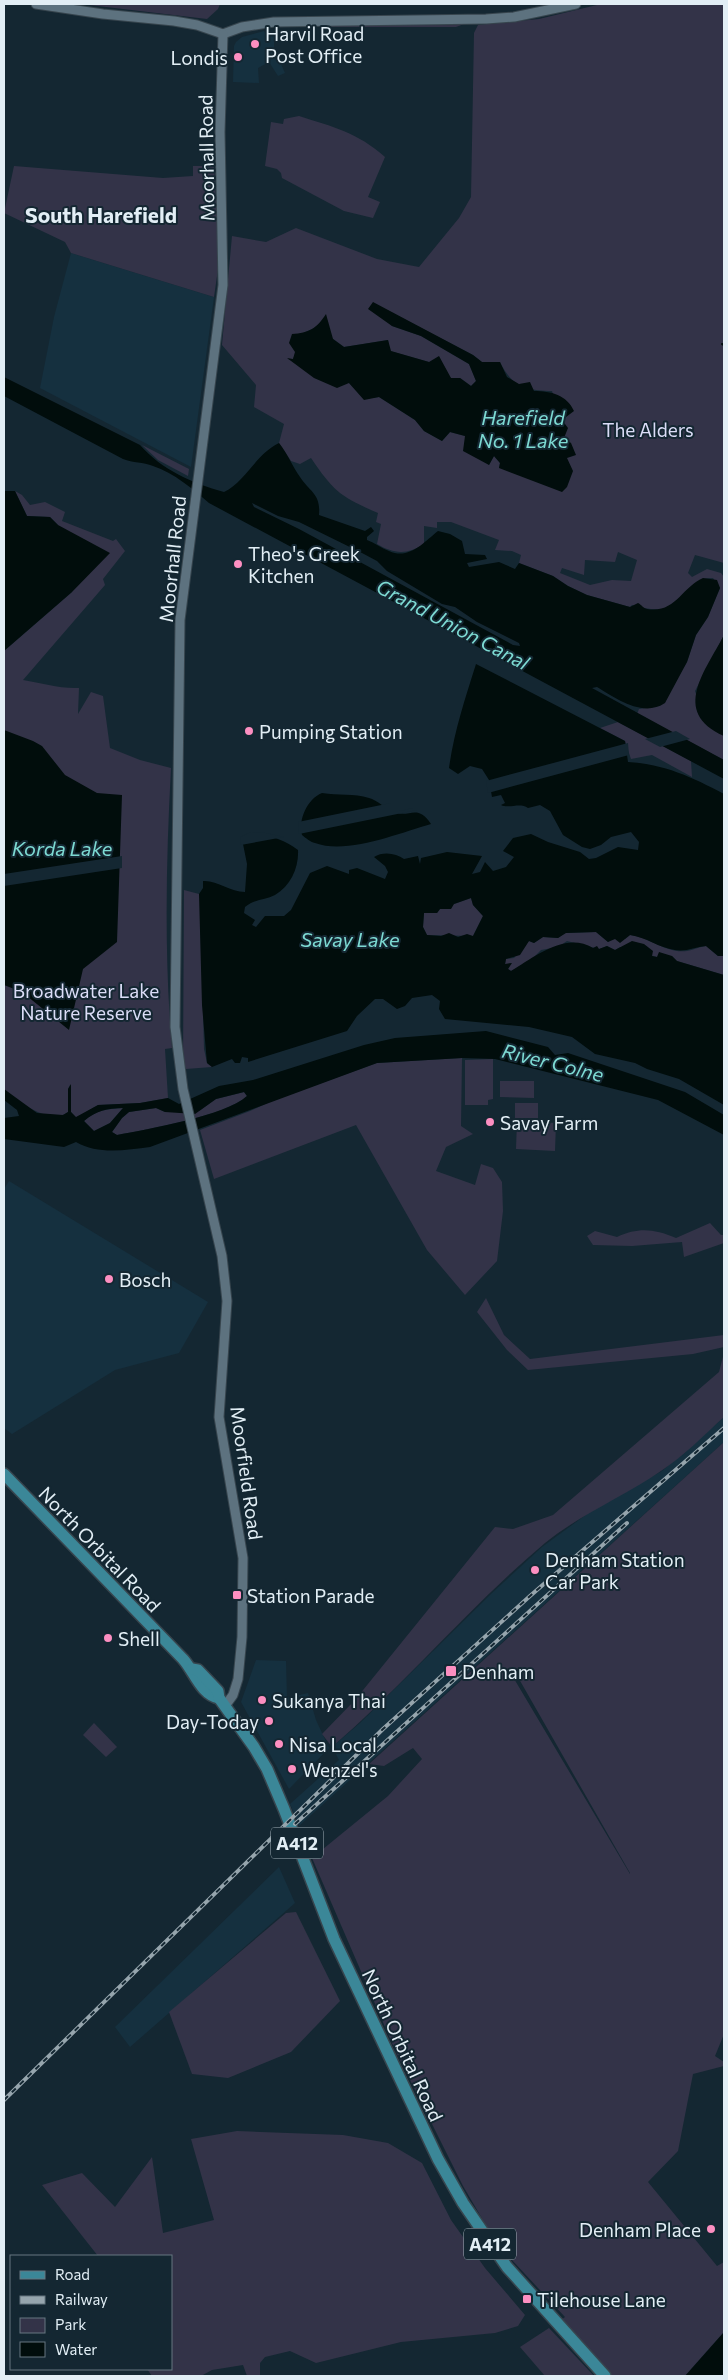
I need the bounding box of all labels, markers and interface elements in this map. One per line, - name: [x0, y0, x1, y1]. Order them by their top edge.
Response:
- place label: Harvil Road Post Office: [265, 22, 364, 67]
- marker: Harvil Road Post Office: [249, 38, 261, 50]
- place label: Londis: [170, 46, 228, 69]
- marker: Londis: [232, 51, 244, 63]
- street label: Moorhall Road: [193, 94, 219, 222]
- district label: South Harefield: [25, 202, 177, 227]
- water label: Harefield No. 1 Lake: [478, 405, 569, 452]
- park label: The Alders: [602, 418, 694, 441]
- street label: Moorhall Road: [154, 495, 190, 623]
- place label: Theo's Greek Kitchen: [248, 542, 360, 587]
- marker: Theo's Greek Kitchen: [232, 558, 244, 570]
- water label: Grand Union Canal: [373, 574, 534, 675]
- place label: Pumping Station: [259, 720, 403, 743]
- marker: Pumping Station: [243, 725, 255, 737]
- water label: Korda Lake: [12, 836, 113, 860]
- water label: Savay Lake: [301, 927, 400, 951]
- park label: Broadwater Lake Nature Reserve: [13, 979, 159, 1024]
- water label: River Colne: [500, 1038, 607, 1086]
- place label: Savay Farm: [500, 1111, 598, 1134]
- marker: Savay Farm: [484, 1116, 496, 1128]
- place label: Bosch: [119, 1268, 171, 1291]
- marker: Bosch: [103, 1273, 115, 1285]
- street label: Moorfield Road: [226, 1405, 268, 1541]
- street label: North Orbital Road: [34, 1482, 166, 1616]
- place label: Denham Station Car Park: [545, 1548, 685, 1593]
- marker: Denham Station Car Park: [529, 1564, 541, 1576]
- place label: Station Parade: [247, 1584, 374, 1607]
- marker: Station Parade: [231, 1589, 243, 1601]
- place label: Shell: [118, 1627, 160, 1650]
- marker: Shell: [102, 1632, 114, 1644]
- place label: Denham: [462, 1660, 534, 1683]
- marker: Denham: [444, 1664, 458, 1678]
- place label: Sukanya Thai: [272, 1689, 386, 1712]
- marker: Sukanya Thai: [256, 1694, 268, 1706]
- place label: Day-Today: [166, 1710, 259, 1733]
- marker: Day-Today: [263, 1715, 275, 1727]
- place label: Nisa Local: [289, 1733, 377, 1756]
- marker: Nisa Local: [273, 1738, 285, 1750]
- place label: Wenzel's: [302, 1758, 378, 1781]
- marker: Wenzel's: [286, 1763, 298, 1775]
- road number: A412: [271, 1828, 323, 1859]
- street label: North Orbital Road: [358, 1965, 448, 2125]
- place label: Denham Place: [579, 2218, 701, 2241]
- marker: Denham Place: [705, 2223, 717, 2235]
- road number: A412: [464, 2228, 516, 2260]
- legend: [10, 2255, 172, 2370]
- text: Road: [55, 2265, 90, 2283]
- place label: Tilehouse Lane: [537, 2288, 666, 2311]
- text: Railway: [55, 2290, 108, 2308]
- marker: Tilehouse Lane: [521, 2293, 533, 2305]
- text: Park: [55, 2315, 86, 2333]
- text: Water: [55, 2340, 97, 2358]

